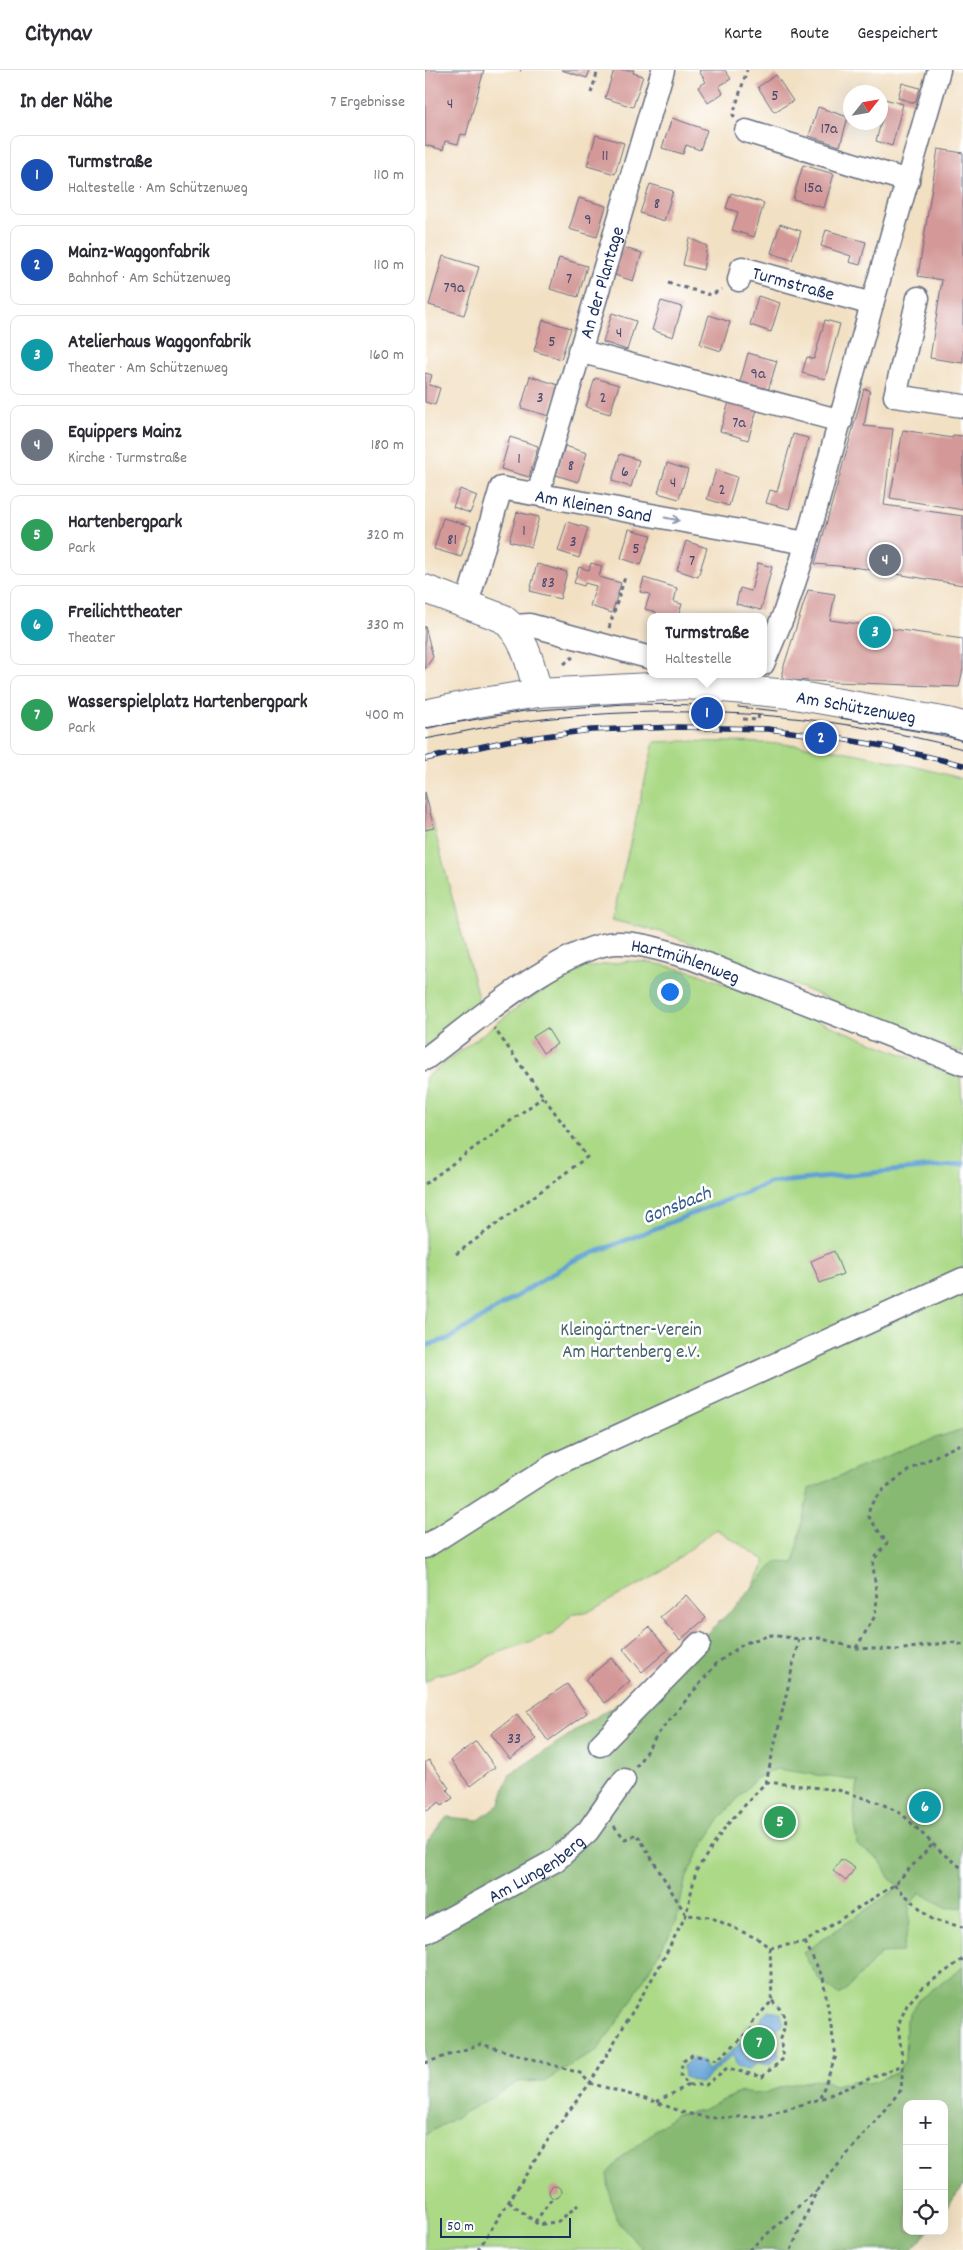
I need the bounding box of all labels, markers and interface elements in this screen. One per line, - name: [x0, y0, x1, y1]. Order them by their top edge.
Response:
- text: Citynav: [25, 18, 92, 52]
- text: Karte: [724, 22, 762, 47]
- text: Route: [790, 22, 829, 47]
- text: Gespeichert: [857, 22, 938, 47]
- house number: 5: [771, 85, 779, 108]
- north arrow: [843, 85, 888, 130]
- text: In der Nähe: [20, 88, 112, 118]
- text: 7 Ergebnisse: [330, 91, 405, 114]
- house number: 4: [447, 93, 453, 116]
- house number: 17a: [820, 118, 838, 141]
- house number: 11: [601, 145, 609, 168]
- text: Turmstraße: [68, 150, 152, 177]
- text: 1: [35, 164, 39, 187]
- text: 110 m: [374, 164, 404, 187]
- text: Haltestelle · Am Schützenweg: [68, 177, 248, 200]
- house number: 15a: [804, 177, 823, 200]
- house number: 8: [654, 193, 660, 216]
- house number: 9: [584, 209, 592, 232]
- street label: An der Plantage: [575, 224, 633, 342]
- text: Mainz-Waggonfabrik: [68, 240, 210, 267]
- text: 2: [34, 254, 41, 277]
- text: 110 m: [374, 254, 404, 277]
- street label: Turmstraße: [749, 261, 837, 310]
- text: Bahnhof · Am Schützenweg: [68, 267, 231, 290]
- house number: 7: [566, 268, 572, 291]
- house number: 79a: [444, 277, 465, 300]
- house number: 4: [616, 322, 622, 345]
- text: Atelierhaus Waggonfabrik: [68, 330, 251, 357]
- house number: 5: [548, 331, 556, 354]
- text: 3: [33, 344, 41, 367]
- text: 160 m: [369, 344, 404, 367]
- text: Theater · Am Schützenweg: [68, 357, 228, 380]
- house number: 9a: [751, 363, 766, 386]
- house number: 3: [536, 387, 544, 410]
- house number: 2: [600, 387, 607, 410]
- house number: 7a: [732, 412, 746, 435]
- text: Equippers Mainz: [68, 420, 182, 447]
- text: 4: [34, 434, 40, 457]
- text: 180 m: [371, 434, 404, 457]
- text: Kirche · Turmstraße: [68, 447, 187, 470]
- house number: 1: [517, 448, 521, 471]
- house number: 8: [568, 455, 574, 478]
- house number: 6: [621, 461, 629, 484]
- house number: 4: [670, 472, 676, 495]
- house number: 2: [719, 479, 726, 502]
- street label: Am Kleinen Sand: [532, 484, 654, 532]
- text: Hartenbergpark: [68, 510, 182, 537]
- one-way arrow: [664, 514, 680, 524]
- house number: 1: [522, 520, 526, 543]
- text: 5: [33, 524, 41, 547]
- text: 320 m: [367, 524, 404, 547]
- house number: 81: [447, 529, 457, 552]
- house number: 3: [569, 531, 577, 554]
- text: Park: [68, 537, 95, 560]
- house number: 5: [632, 538, 640, 561]
- pin: 4: [869, 541, 901, 579]
- house number: 7: [689, 550, 695, 573]
- house number: 83: [541, 572, 555, 595]
- text: Freilichttheater: [68, 600, 182, 627]
- popup: [647, 613, 767, 678]
- pin: 3: [859, 613, 891, 651]
- text: 6: [33, 614, 41, 637]
- text: 330 m: [366, 614, 404, 637]
- text: Turmstraße: [665, 621, 749, 648]
- text: Theater: [68, 627, 115, 650]
- text: Haltestelle: [665, 648, 732, 671]
- street label: Am Schützenweg: [794, 686, 918, 733]
- text: Wasserspielplatz Hartenbergpark: [68, 690, 307, 717]
- pin: 1: [691, 694, 723, 732]
- text: 7: [34, 704, 40, 727]
- text: 400 m: [365, 704, 404, 727]
- text: Park: [68, 717, 95, 740]
- pin: 2: [805, 719, 837, 757]
- street label: Hartmühlenweg: [629, 934, 743, 993]
- your location: [657, 979, 683, 1005]
- water label: Gonsbach: [639, 1180, 716, 1233]
- park label: Kleingärtner-Verein Am Hartenberg e.V.: [560, 1318, 702, 1367]
- house number: 33: [507, 1728, 521, 1751]
- pin: 6: [909, 1788, 941, 1826]
- pin: 5: [764, 1803, 796, 1841]
- street label: Am Lungenberg: [484, 1830, 592, 1912]
- pin: 7: [743, 2024, 775, 2062]
- map controls: [903, 2100, 948, 2235]
- button: +: [903, 2100, 948, 2145]
- button: −: [903, 2145, 948, 2190]
- button: locate: [903, 2190, 948, 2235]
- scale bar: [440, 2215, 571, 2238]
- text: 50 m: [447, 2217, 474, 2237]

